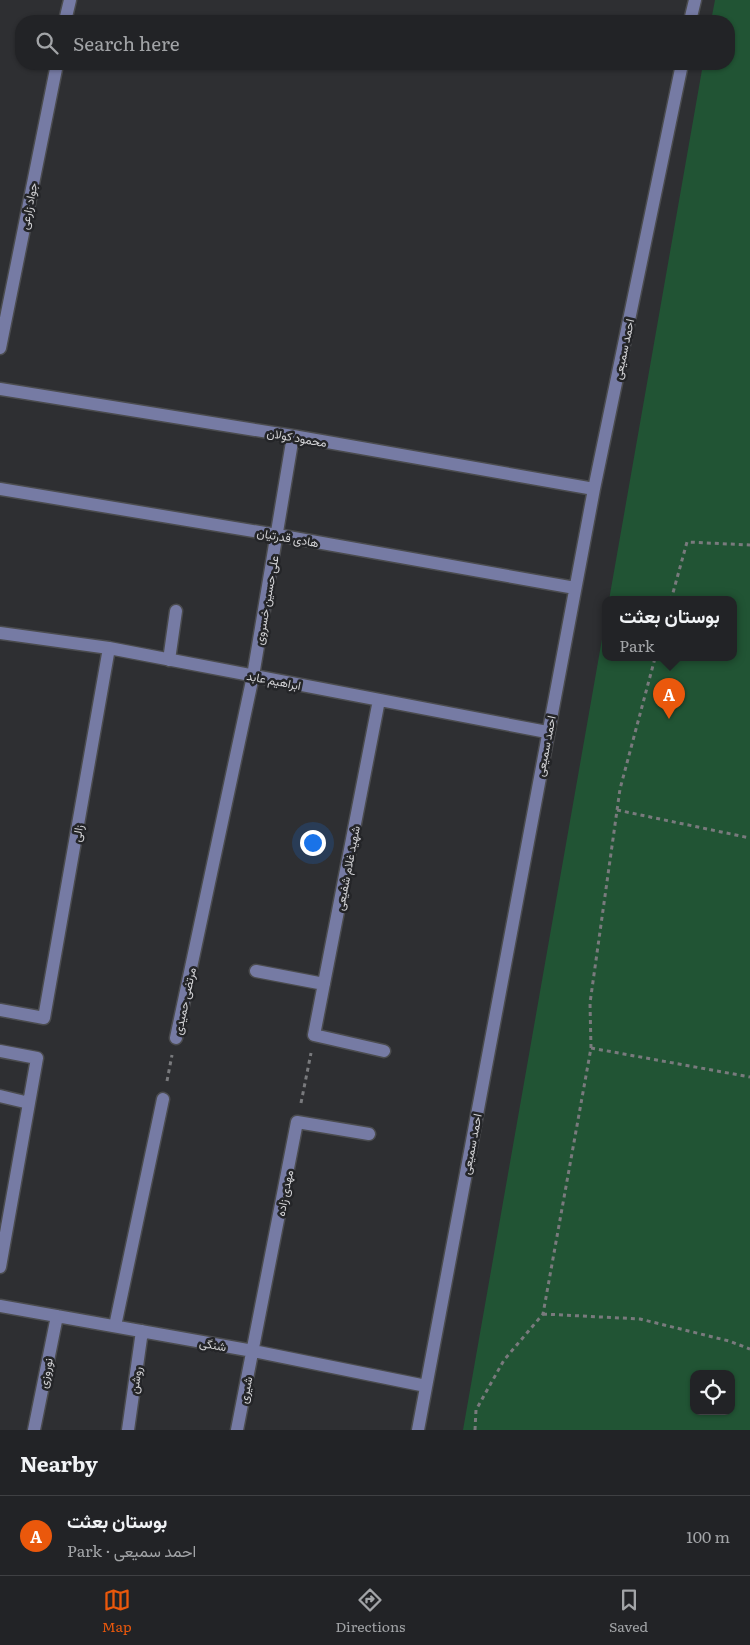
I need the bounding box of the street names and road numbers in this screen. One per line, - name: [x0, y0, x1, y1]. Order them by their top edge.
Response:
- street label: جواد زارعی: [15, 181, 41, 231]
- street label: احمد سمیعی: [608, 317, 638, 381]
- street label: محمود کولان: [266, 423, 328, 451]
- street label: هادی قدرتیان: [256, 523, 320, 551]
- street label: علی حسین خسروی: [249, 554, 283, 646]
- street label: ابراهیم عابد: [245, 666, 303, 694]
- street label: احمد سمیعی: [530, 714, 560, 778]
- street label: زالی: [67, 823, 87, 843]
- street label: شهید غلام شفیعی: [330, 824, 364, 912]
- street label: مرتضی حمیدی: [168, 966, 200, 1036]
- street label: احمد سمیعی: [456, 1112, 486, 1176]
- street label: مهدی زاده: [271, 1168, 297, 1218]
- street label: شنگی: [198, 1333, 228, 1355]
- street label: نوروزی: [33, 1356, 57, 1390]
- street label: روشن: [124, 1365, 146, 1395]
- street label: شیری: [234, 1375, 256, 1405]

